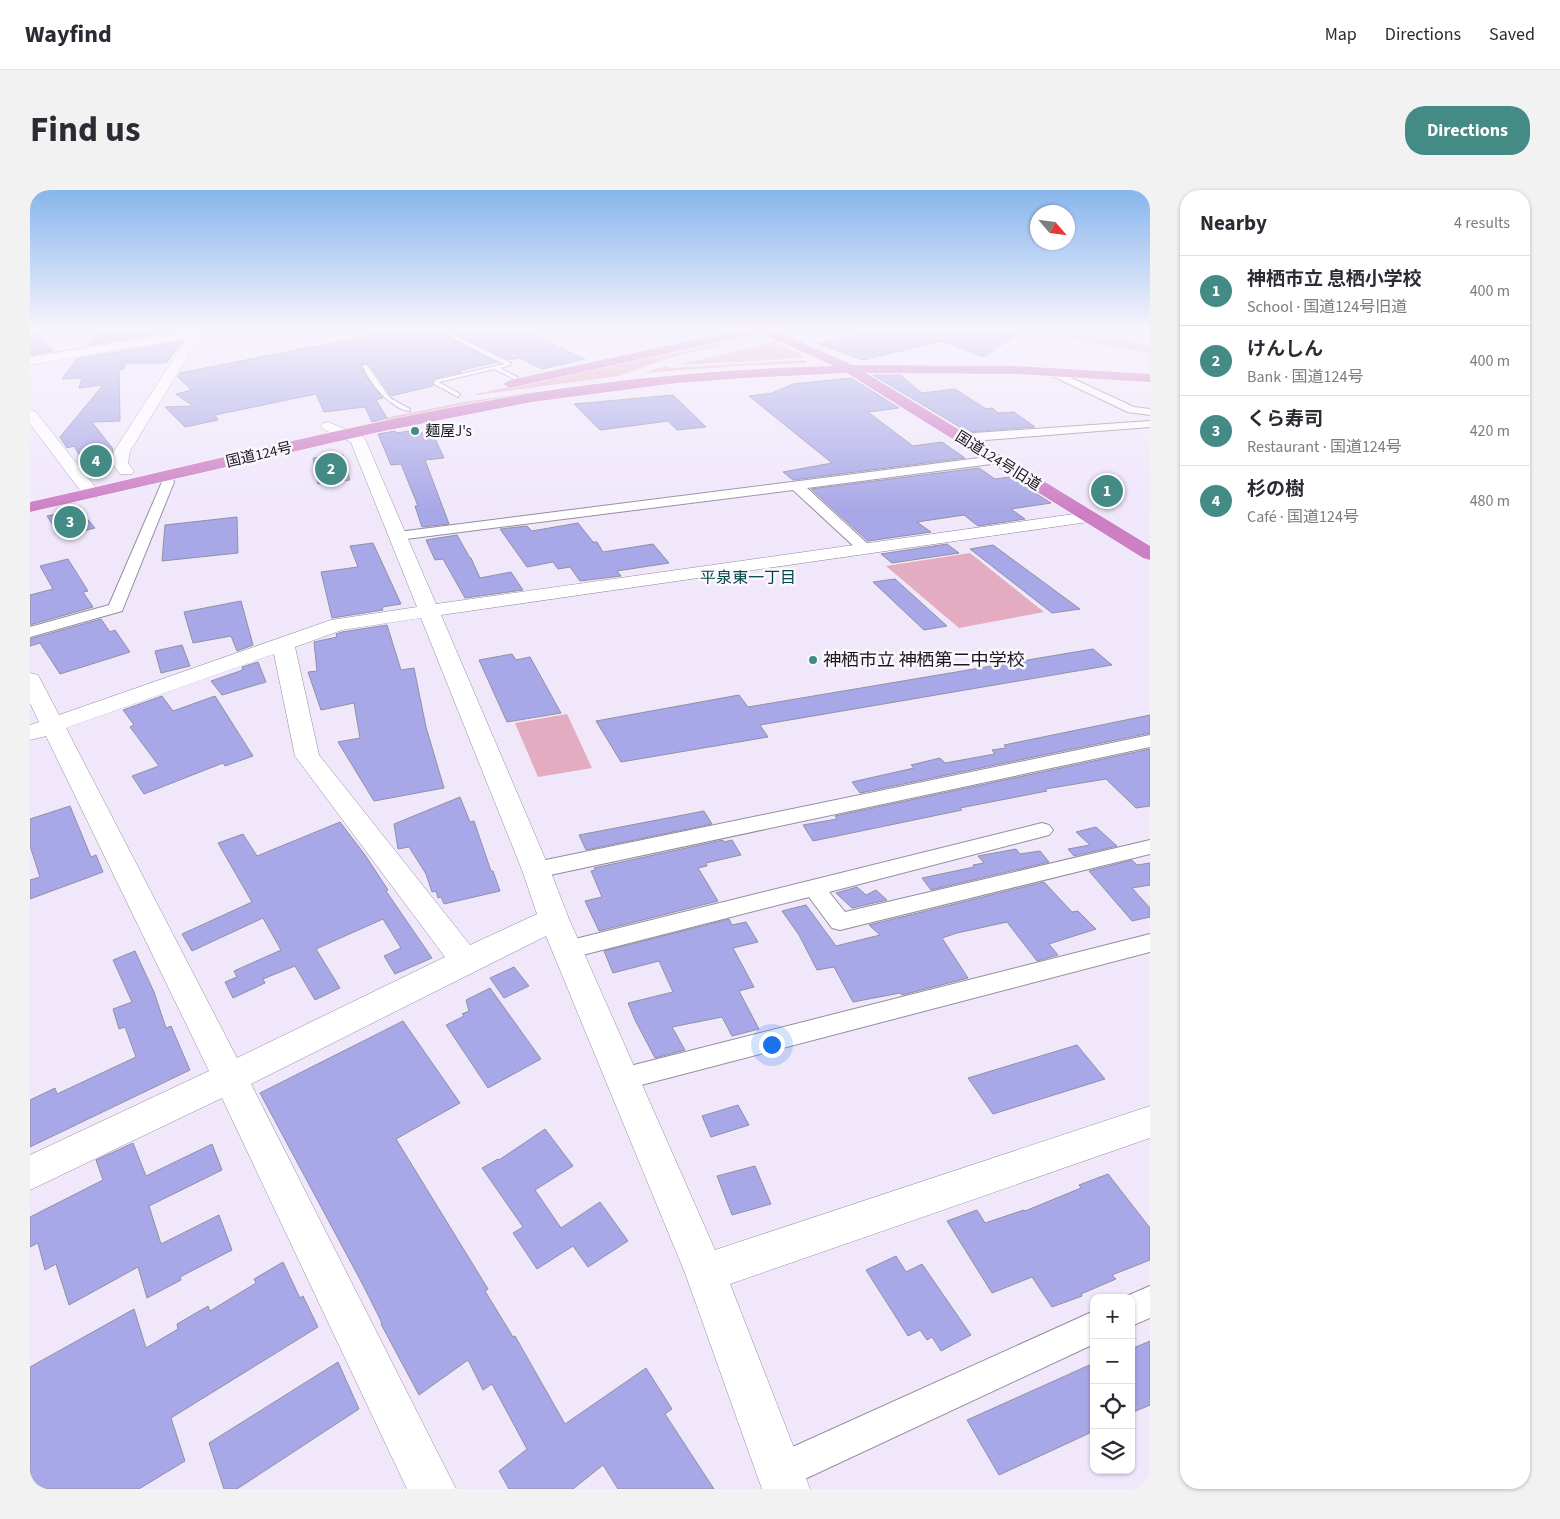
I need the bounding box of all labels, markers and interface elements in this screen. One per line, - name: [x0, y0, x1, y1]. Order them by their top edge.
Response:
- text: Wayfind: [25, 17, 112, 52]
- text: Map: [1325, 22, 1357, 47]
- text: Directions: [1385, 22, 1461, 47]
- text: Saved: [1489, 22, 1535, 47]
- text: Find us: [30, 105, 140, 155]
- button: Directions: [1405, 106, 1530, 155]
- north arrow: [1030, 205, 1075, 250]
- text: Nearby: [1200, 208, 1267, 238]
- text: 4 results: [1454, 212, 1510, 234]
- text: 神栖市立 息栖小学校: [1247, 266, 1422, 293]
- text: 1: [1212, 280, 1220, 302]
- text: 400 m: [1470, 280, 1510, 302]
- text: School · 国道124号旧道: [1247, 296, 1407, 318]
- text: けんしん: [1247, 336, 1323, 363]
- text: 2: [1212, 350, 1220, 372]
- text: 400 m: [1470, 350, 1510, 372]
- text: Bank · 国道124号: [1247, 366, 1363, 388]
- text: くら寿司: [1247, 406, 1323, 433]
- text: 3: [1212, 420, 1220, 442]
- text: 420 m: [1470, 420, 1510, 442]
- place label: 麺屋J's: [425, 421, 472, 442]
- marker: 麺屋J's: [409, 425, 421, 437]
- street label: 国道124号旧道: [951, 426, 1045, 496]
- text: Restaurant · 国道124号: [1247, 436, 1402, 458]
- street label: 国道124号: [224, 437, 294, 473]
- pin: 4: [80, 442, 112, 480]
- pin: 2: [315, 450, 347, 488]
- pin: 1: [1091, 472, 1123, 510]
- text: 杉の樹: [1247, 476, 1304, 503]
- text: 4: [1212, 490, 1220, 512]
- text: 480 m: [1470, 490, 1510, 512]
- pin: 3: [54, 503, 86, 541]
- text: Café · 国道124号: [1247, 506, 1359, 528]
- district label: 平泉東一丁目: [700, 567, 796, 589]
- place label: 神栖市立 神栖第二中学校: [823, 648, 1025, 673]
- marker: 神栖市立 神栖第二中学校: [807, 654, 819, 666]
- your location: [759, 1032, 785, 1058]
- map controls: [1090, 1294, 1135, 1474]
- button: +: [1090, 1294, 1135, 1339]
- button: −: [1090, 1339, 1135, 1384]
- button: locate: [1090, 1384, 1135, 1429]
- button: layers: [1090, 1429, 1135, 1474]

